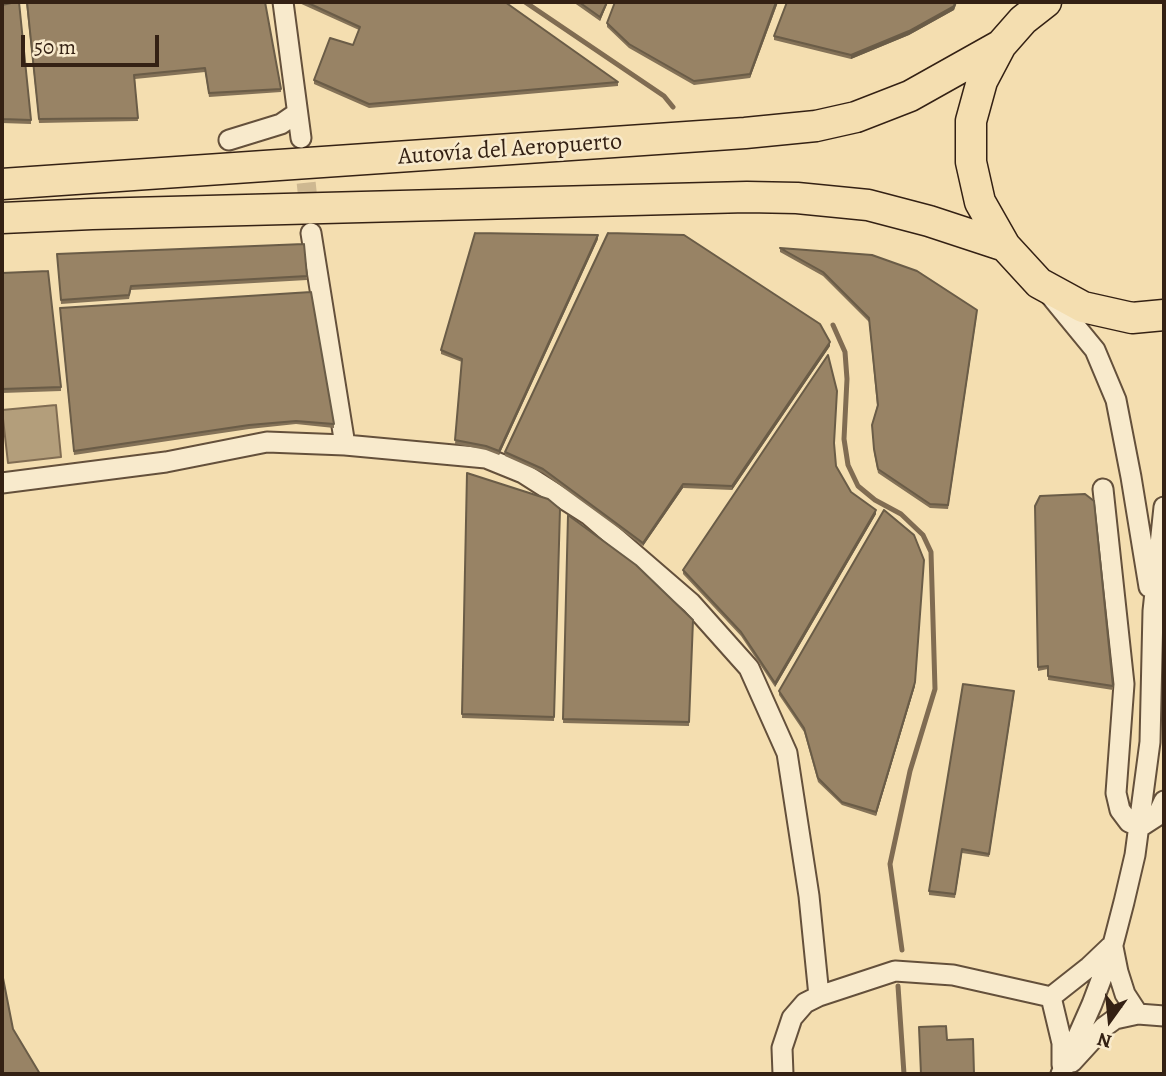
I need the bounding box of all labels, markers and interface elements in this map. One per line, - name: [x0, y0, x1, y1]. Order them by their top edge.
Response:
- scale bar: [24, 21, 163, 65]
- text: 50 m: [34, 33, 76, 61]
- street label: Autovía del Aeropuerto: [397, 128, 623, 172]
- north arrow: [1075, 985, 1145, 1055]
- text: N: [1095, 1026, 1115, 1055]

